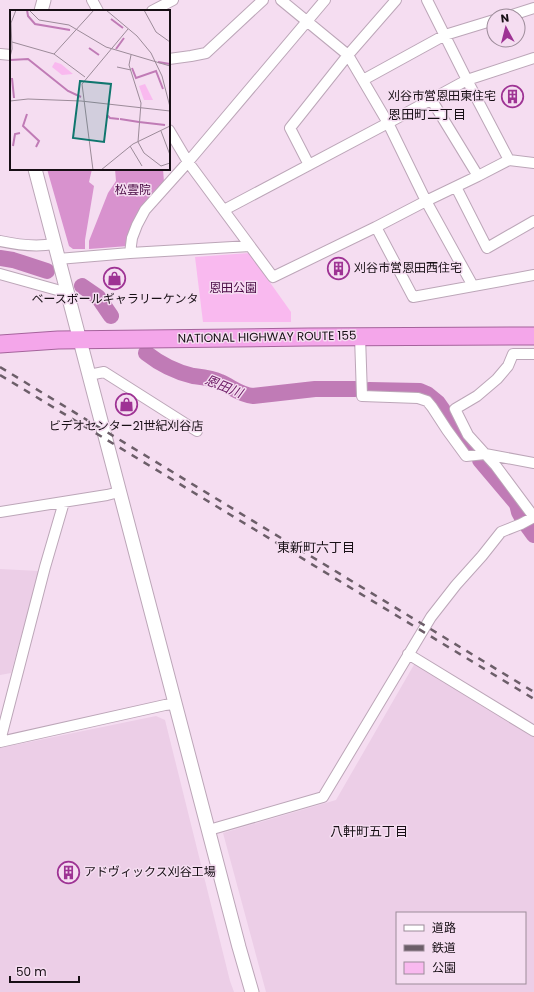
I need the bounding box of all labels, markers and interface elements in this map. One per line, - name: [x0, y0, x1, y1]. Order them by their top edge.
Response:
- north arrow: [486, 8, 526, 48]
- inset map: [10, 10, 170, 170]
- text: N: [500, 10, 510, 27]
- building icon: 刈谷市営恩田東住宅: [499, 83, 525, 109]
- place label: 刈谷市営恩田東住宅: [388, 87, 496, 104]
- district label: 恩田町二丁目: [388, 105, 466, 124]
- park label: 松雲院: [115, 181, 151, 198]
- building icon: 刈谷市営恩田西住宅: [325, 255, 351, 281]
- place label: 刈谷市営恩田西住宅: [354, 259, 462, 276]
- shop icon: ベースボールギャラリーケンタ: [102, 265, 128, 291]
- park label: 恩田公園: [209, 279, 257, 296]
- place label: ベースボールギャラリーケンタ: [31, 290, 199, 307]
- street label: NATIONAL HIGHWAY ROUTE 155: [177, 326, 357, 347]
- water label: 恩田川: [202, 370, 247, 403]
- shop icon: ビデオセンター21世紀刈谷店: [113, 392, 139, 418]
- place label: ビデオセンター21世紀刈谷店: [49, 417, 203, 434]
- district label: 東新町六丁目: [277, 538, 355, 557]
- district label: 八軒町五丁目: [330, 822, 408, 841]
- building icon: アドヴィックス刈谷工場: [56, 859, 82, 885]
- place label: アドヴィックス刈谷工場: [84, 863, 216, 880]
- legend: [396, 912, 526, 984]
- text: 道路: [432, 919, 456, 936]
- text: 鉄道: [432, 939, 456, 956]
- scale bar: [10, 958, 79, 984]
- text: 公園: [432, 959, 456, 976]
- text: 50 m: [16, 963, 47, 980]

